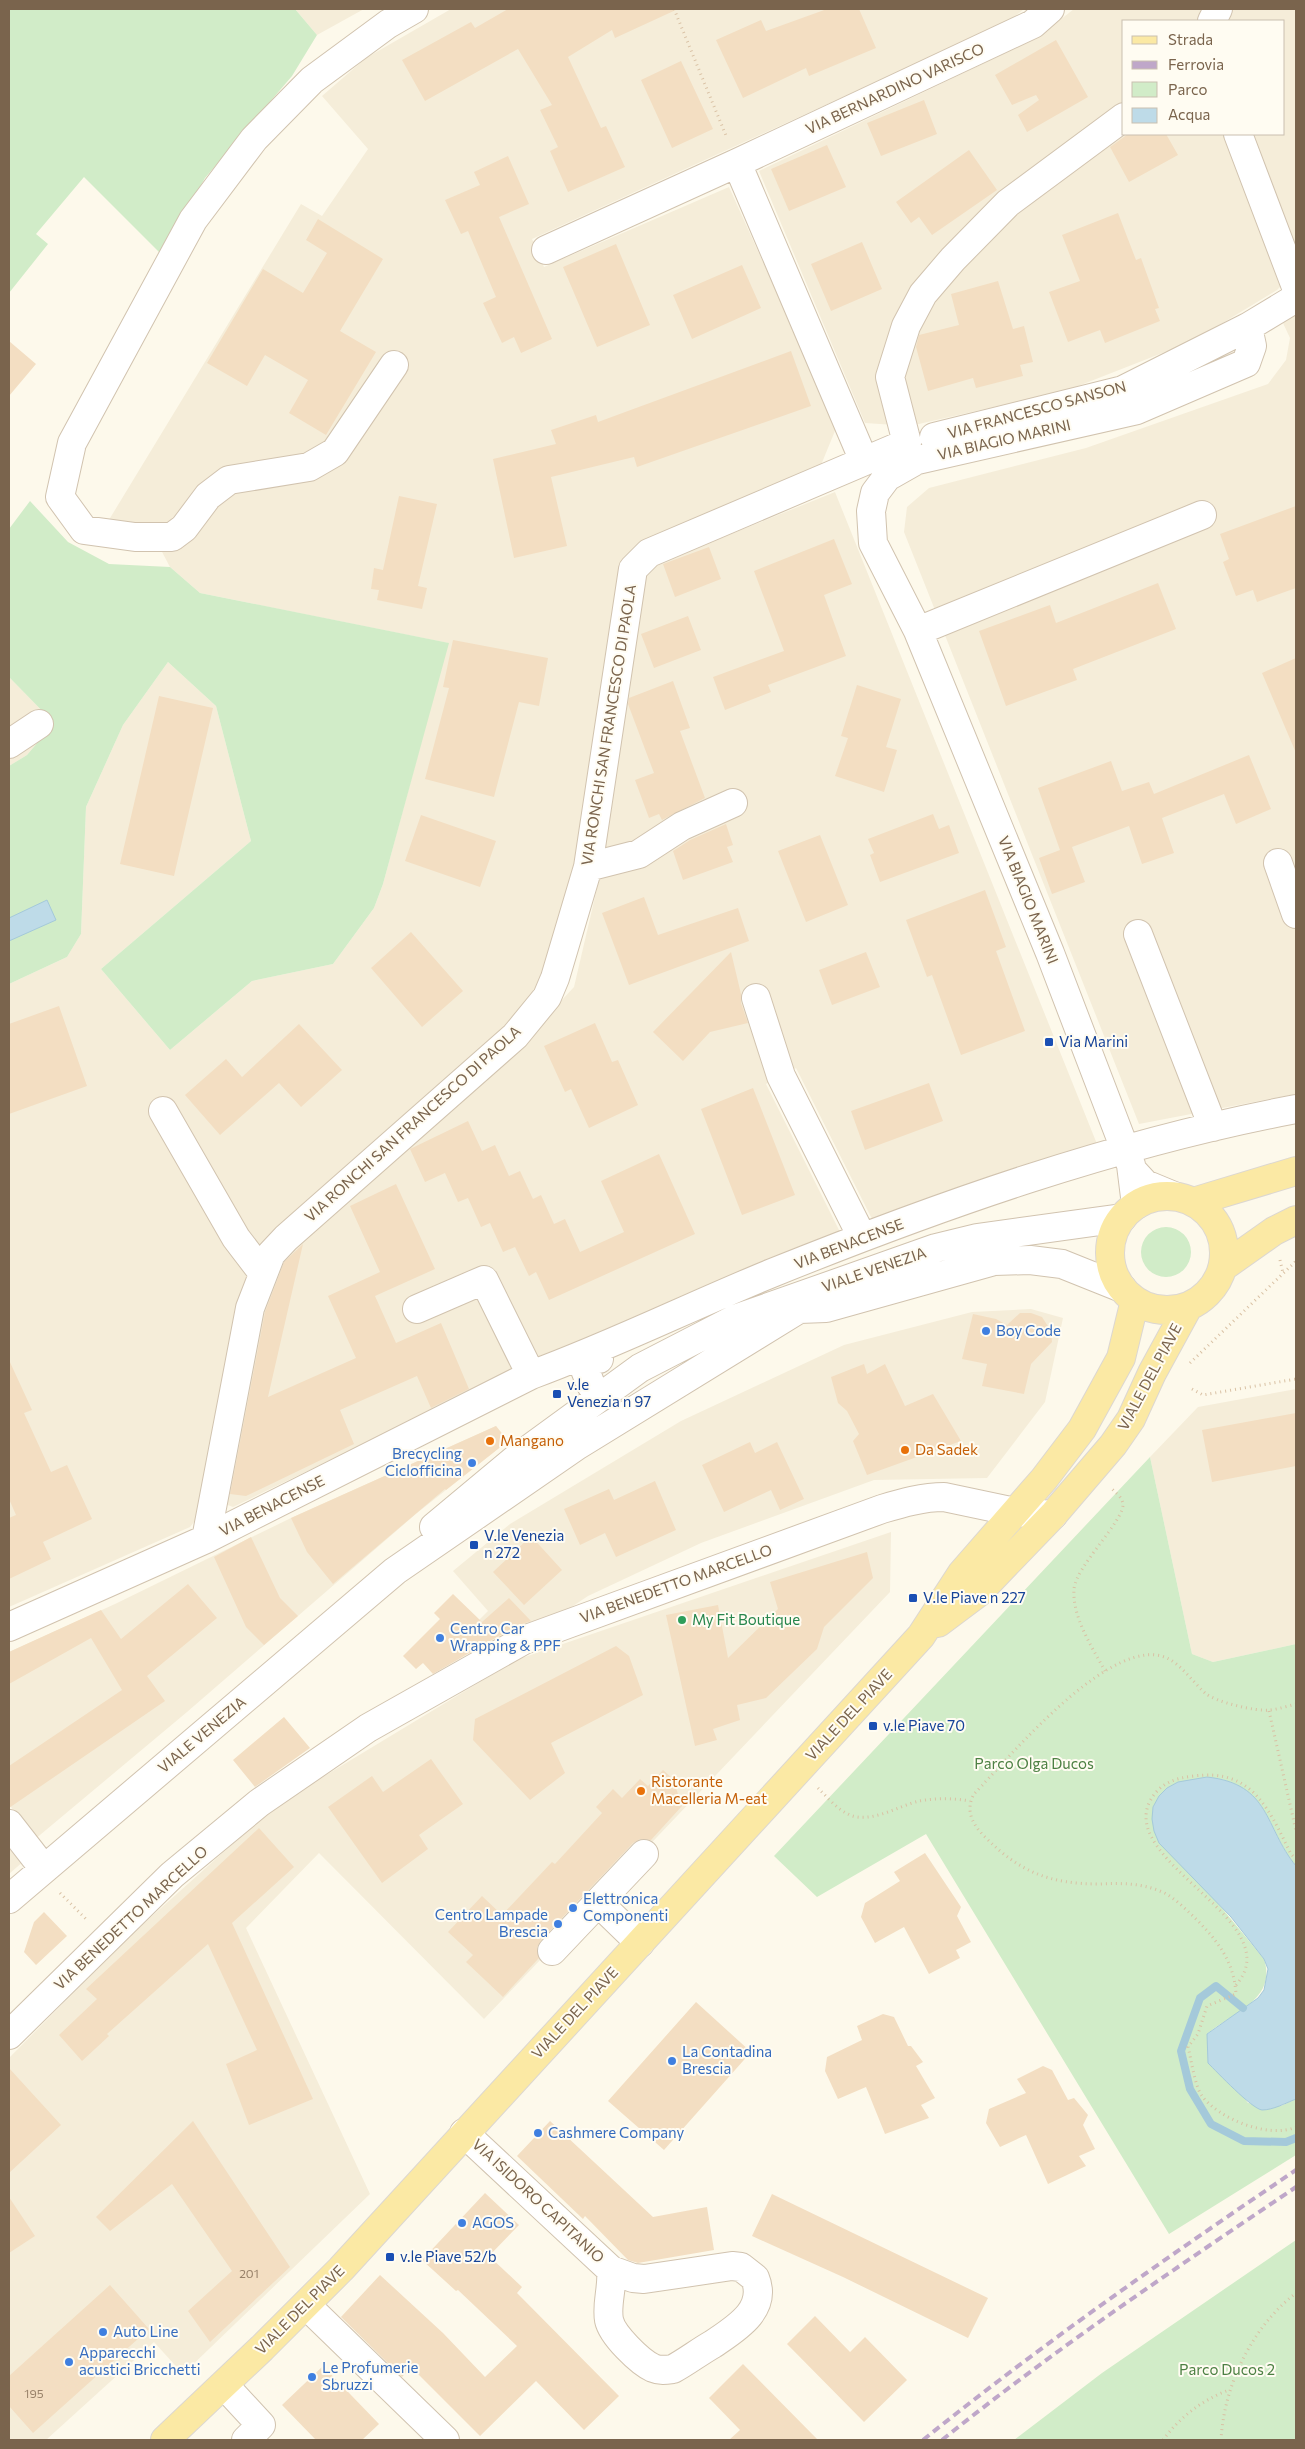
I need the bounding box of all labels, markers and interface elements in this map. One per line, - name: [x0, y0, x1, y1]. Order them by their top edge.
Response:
- legend: [1122, 20, 1285, 135]
- text: Strada: [1168, 30, 1213, 48]
- street label: VIA BERNARDINO VARISCO: [802, 39, 987, 137]
- text: Ferrovia: [1168, 55, 1224, 73]
- text: Parco: [1168, 80, 1207, 98]
- text: Acqua: [1168, 105, 1210, 123]
- street label: VIA FRANCESCO SANSON: [945, 376, 1128, 442]
- street label: VIA BIAGIO MARINI: [935, 415, 1072, 463]
- street label: VIA RONCHI SAN FRANCESCO DI PAOLA: [577, 583, 639, 867]
- street label: VIA BIAGIO MARINI: [995, 833, 1063, 966]
- street label: VIA RONCHI SAN FRANCESCO DI PAOLA: [301, 1021, 524, 1225]
- place label: Via Marini: [1059, 1032, 1128, 1050]
- marker: Via Marini: [1043, 1036, 1055, 1048]
- street label: VIA BENACENSE: [791, 1214, 906, 1272]
- street label: VIALE VENEZIA: [819, 1243, 928, 1295]
- street label: VIALE DEL PIAVE: [1113, 1320, 1185, 1433]
- place label: Boy Code: [996, 1321, 1061, 1339]
- marker: Boy Code: [980, 1325, 992, 1337]
- place label: v.le Venezia n 97: [567, 1375, 651, 1410]
- marker: v.le Venezia n 97: [551, 1388, 563, 1400]
- place label: Mangano: [500, 1431, 564, 1449]
- marker: Mangano: [484, 1435, 496, 1447]
- place label: Da Sadek: [915, 1440, 978, 1458]
- place label: Brecycling Ciclofficina: [385, 1444, 462, 1479]
- marker: Da Sadek: [899, 1444, 911, 1456]
- marker: Brecycling Ciclofficina: [466, 1457, 478, 1469]
- street label: VIA BENACENSE: [216, 1471, 327, 1539]
- place label: V.le Venezia n 272: [484, 1526, 564, 1561]
- marker: V.le Venezia n 272: [468, 1539, 480, 1551]
- street label: VIA BENEDETTO MARCELLO: [577, 1540, 774, 1626]
- place label: V.le Piave n 227: [923, 1588, 1026, 1606]
- marker: V.le Piave n 227: [907, 1592, 919, 1604]
- place label: My Fit Boutique: [692, 1610, 800, 1628]
- marker: My Fit Boutique: [676, 1614, 688, 1626]
- place label: Centro Car Wrapping & PPF: [450, 1619, 561, 1654]
- marker: Centro Car Wrapping & PPF: [434, 1632, 446, 1644]
- street label: VIALE DEL PIAVE: [801, 1665, 895, 1764]
- street label: VIALE VENEZIA: [154, 1692, 249, 1776]
- place label: v.le Piave 70: [883, 1716, 965, 1734]
- marker: v.le Piave 70: [867, 1720, 879, 1732]
- park label: Parco Olga Ducos: [974, 1754, 1094, 1772]
- place label: Ristorante Macelleria M-eat: [651, 1772, 767, 1807]
- marker: Ristorante Macelleria M-eat: [635, 1785, 647, 1797]
- street label: VIA BENEDETTO MARCELLO: [50, 1841, 211, 1993]
- place label: Elettronica Componenti: [583, 1889, 668, 1924]
- marker: Elettronica Componenti: [567, 1902, 579, 1914]
- place label: Centro Lampade Brescia: [435, 1905, 548, 1940]
- marker: Centro Lampade Brescia: [552, 1918, 564, 1930]
- street label: VIALE DEL PIAVE: [527, 1963, 621, 2062]
- place label: La Contadina Brescia: [682, 2042, 772, 2077]
- marker: La Contadina Brescia: [666, 2055, 678, 2067]
- place label: Cashmere Company: [548, 2123, 685, 2141]
- marker: Cashmere Company: [532, 2127, 544, 2139]
- street label: VIA ISIDORO CAPITANIO: [469, 2134, 608, 2266]
- place label: AGOS: [472, 2213, 514, 2231]
- marker: AGOS: [456, 2217, 468, 2229]
- place label: v.le Piave 52/b: [400, 2247, 497, 2265]
- marker: v.le Piave 52/b: [384, 2251, 396, 2263]
- street label: VIALE DEL PIAVE: [251, 2261, 348, 2358]
- house number: 201: [239, 2266, 259, 2280]
- place label: Auto Line: [113, 2322, 178, 2340]
- marker: Auto Line: [97, 2326, 109, 2338]
- place label: Apparecchi acustici Bricchetti: [79, 2343, 201, 2378]
- marker: Apparecchi acustici Bricchetti: [63, 2356, 75, 2368]
- place label: Le Profumerie Sbruzzi: [322, 2358, 419, 2393]
- park label: Parco Ducos 2: [1179, 2360, 1275, 2378]
- marker: Le Profumerie Sbruzzi: [306, 2371, 318, 2383]
- house number: 195: [24, 2386, 44, 2400]

